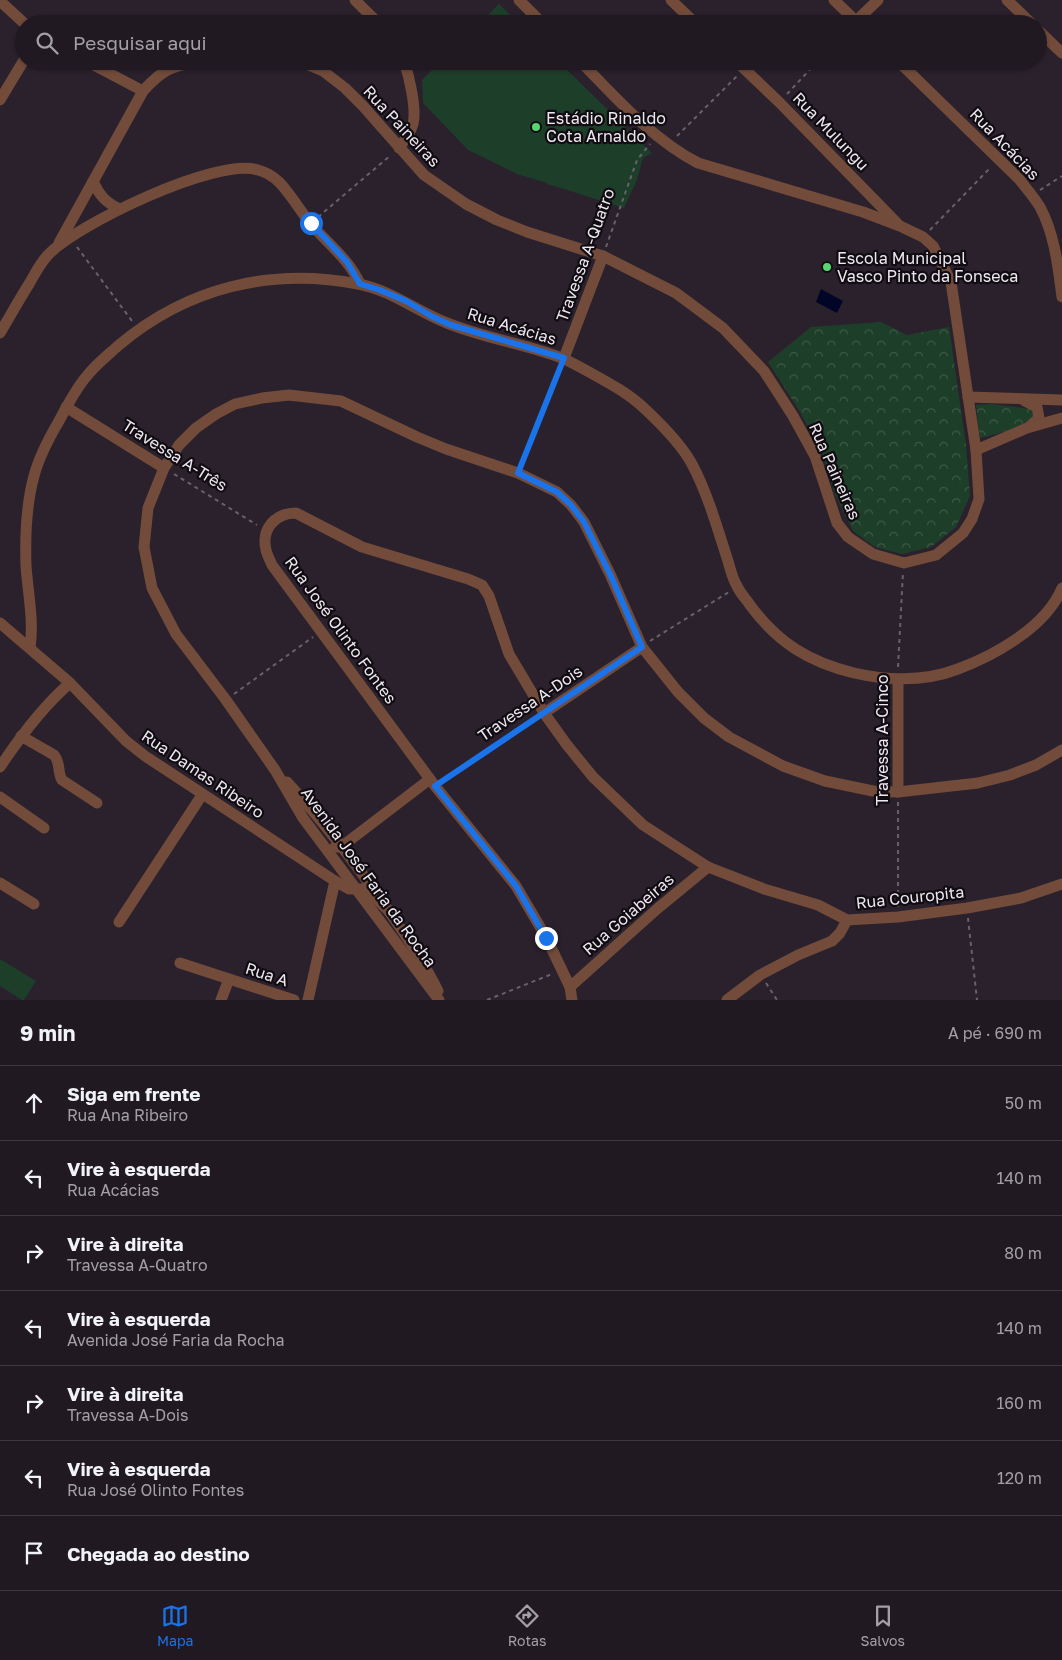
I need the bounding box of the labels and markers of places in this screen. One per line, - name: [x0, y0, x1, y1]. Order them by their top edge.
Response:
- place label: Estádio Rinaldo Cota Arnaldo: [546, 108, 666, 146]
- marker: Estádio Rinaldo Cota Arnaldo: [530, 121, 542, 133]
- place label: Escola Municipal Vasco Pinto da Fonseca: [837, 248, 1018, 286]
- marker: Escola Municipal Vasco Pinto da Fonseca: [821, 261, 833, 273]

